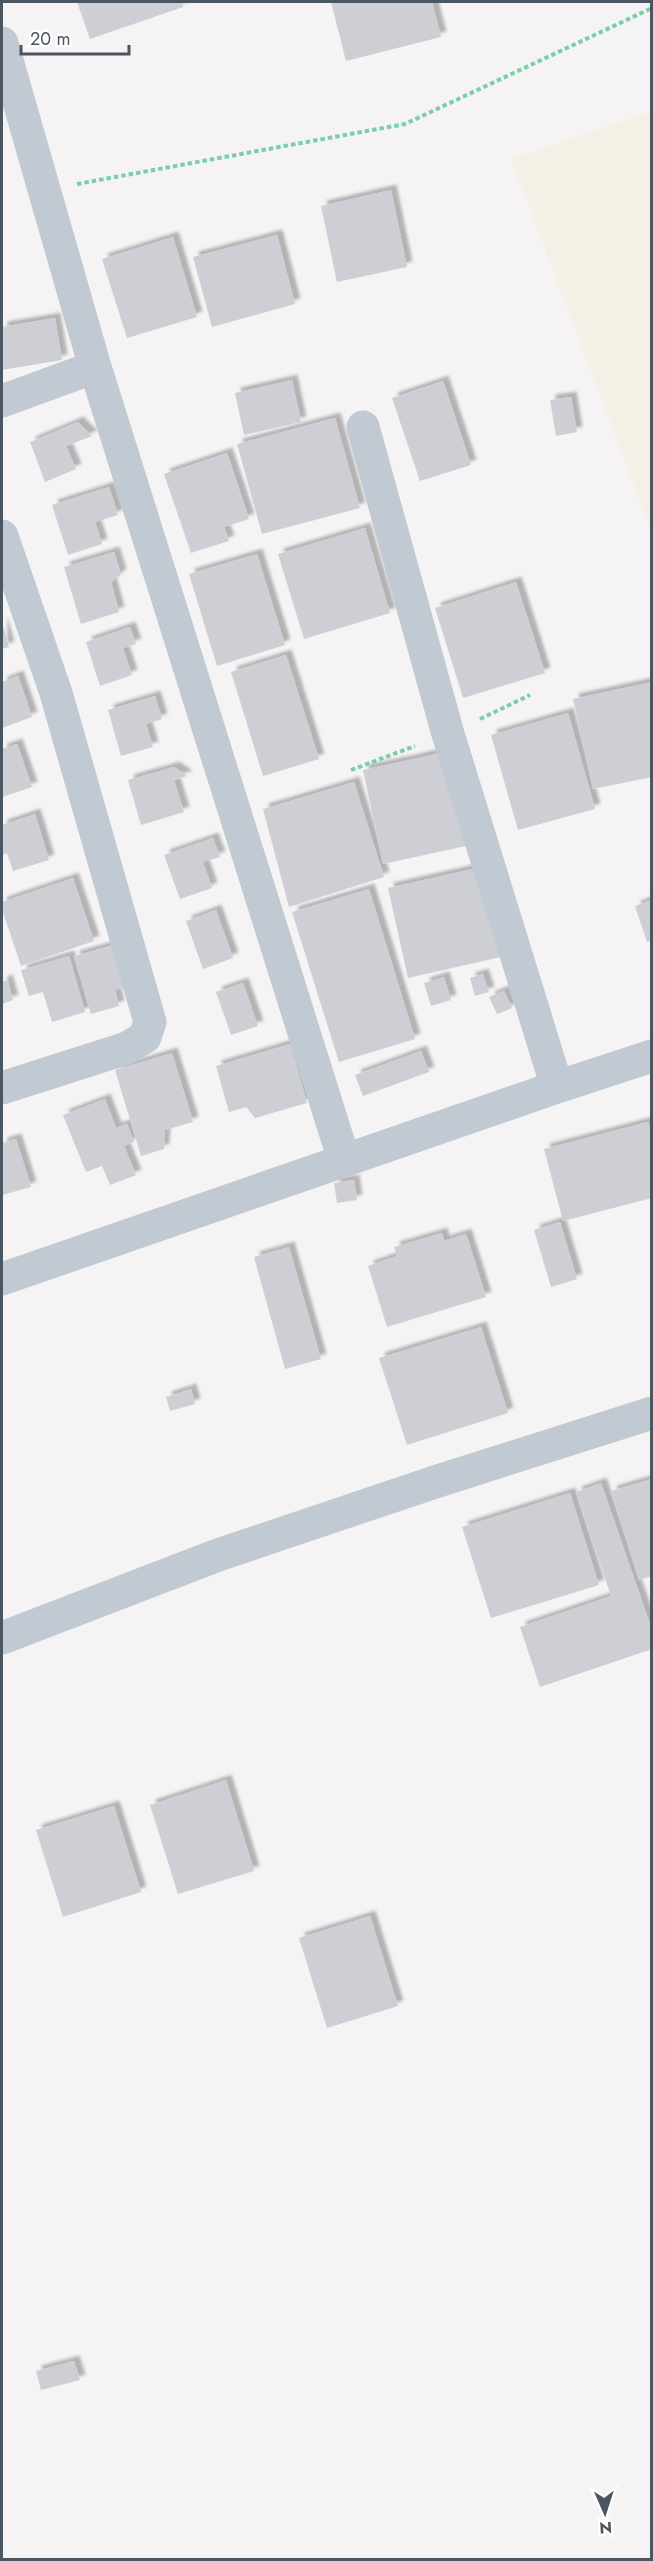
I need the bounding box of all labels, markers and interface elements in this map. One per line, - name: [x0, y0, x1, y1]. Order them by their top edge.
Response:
- scale bar: [21, 18, 129, 56]
- text: 20 m: [30, 26, 70, 52]
- north arrow: [575, 2483, 635, 2543]
- text: N: [599, 2516, 613, 2539]

